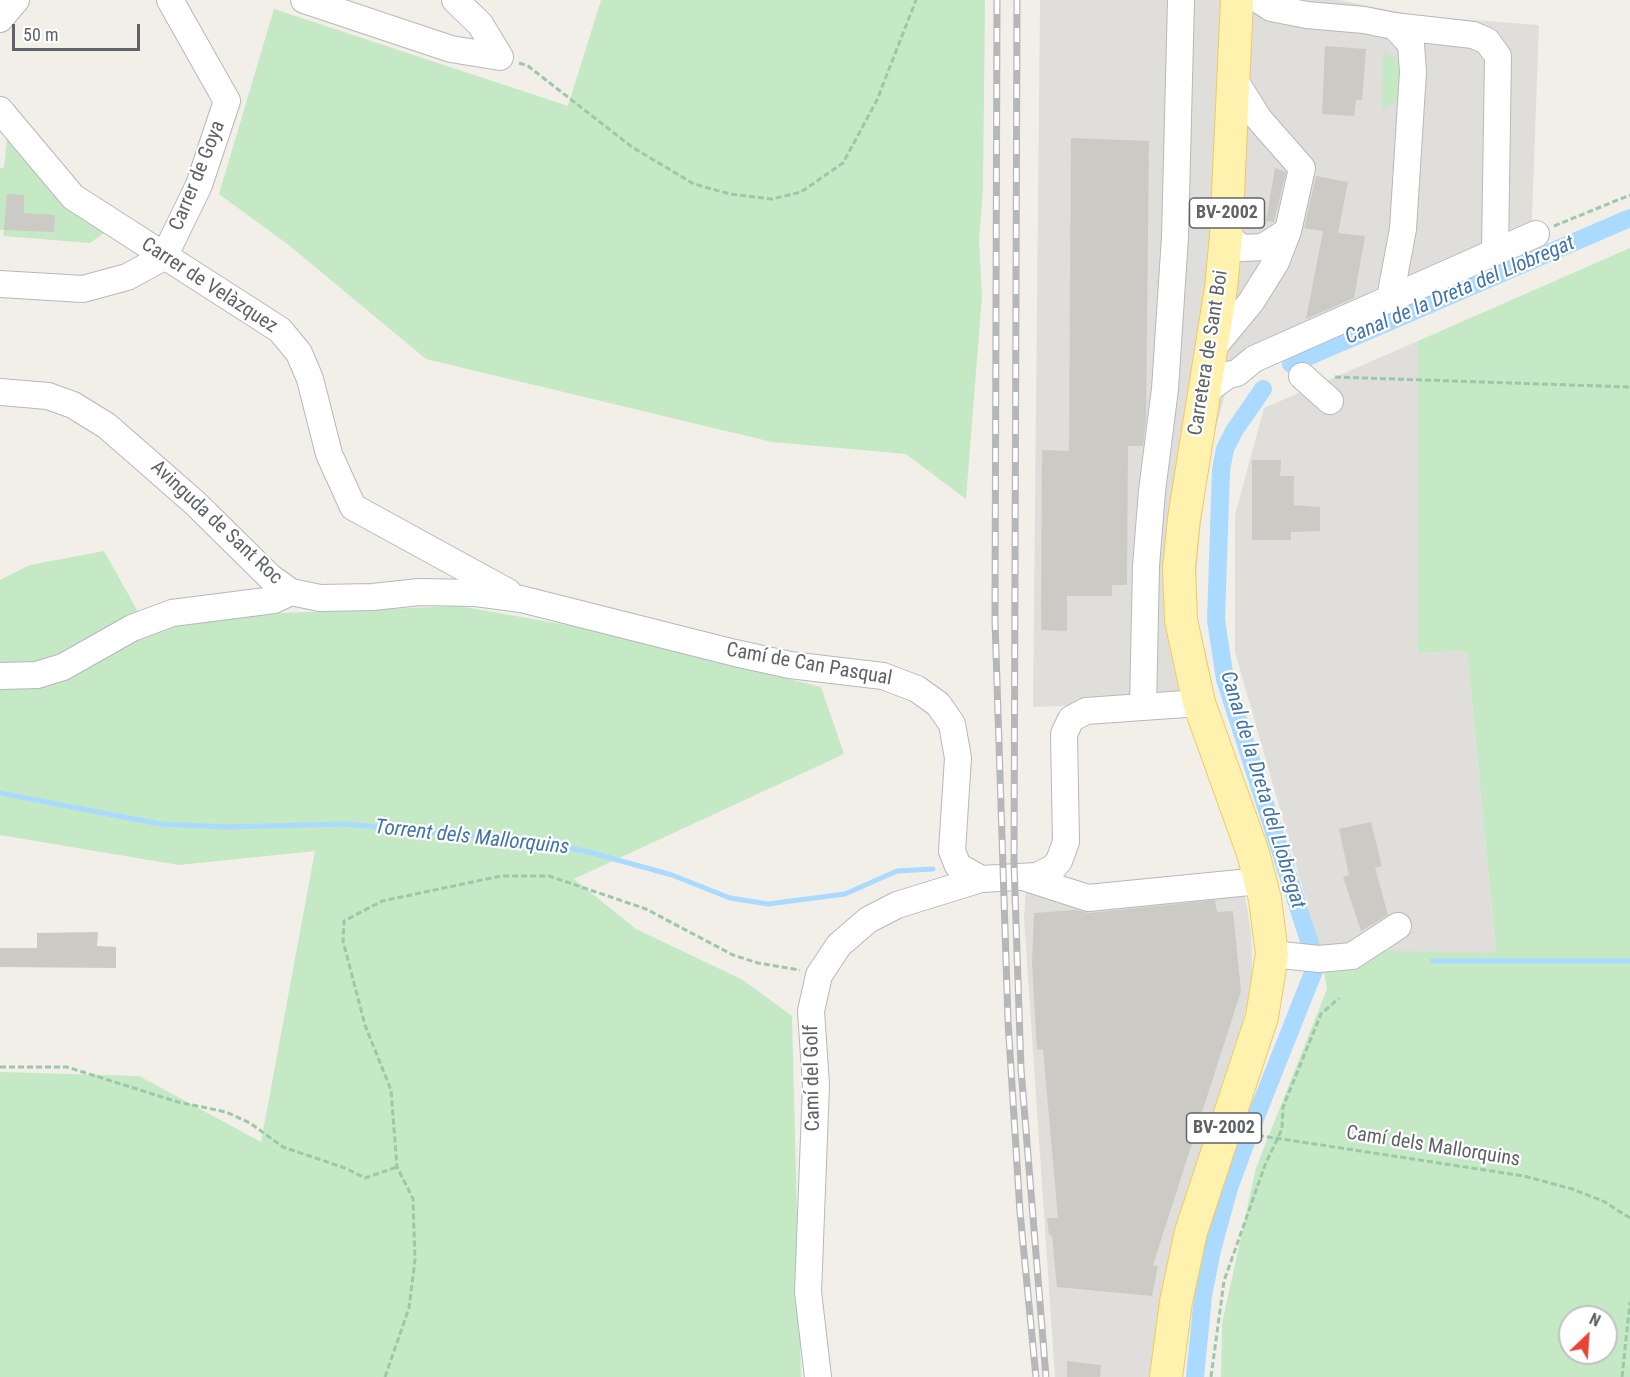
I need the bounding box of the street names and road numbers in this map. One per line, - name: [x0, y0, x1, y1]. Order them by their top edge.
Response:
- street label: Carrer de Goya: [165, 118, 231, 234]
- road number: BV-2002: [1190, 198, 1264, 228]
- street label: Carrer de Velàzquez: [136, 233, 282, 339]
- street label: Carretera de Sant Boi: [1184, 269, 1234, 437]
- street label: Avinguda de Sant Roc: [145, 456, 287, 590]
- street label: Camí de Can Pasqual: [724, 639, 894, 691]
- street label: Camí del Golf: [800, 1025, 826, 1131]
- road number: BV-2002: [1186, 1113, 1262, 1143]
- street label: Camí dels Mallorquins: [1344, 1121, 1522, 1173]

